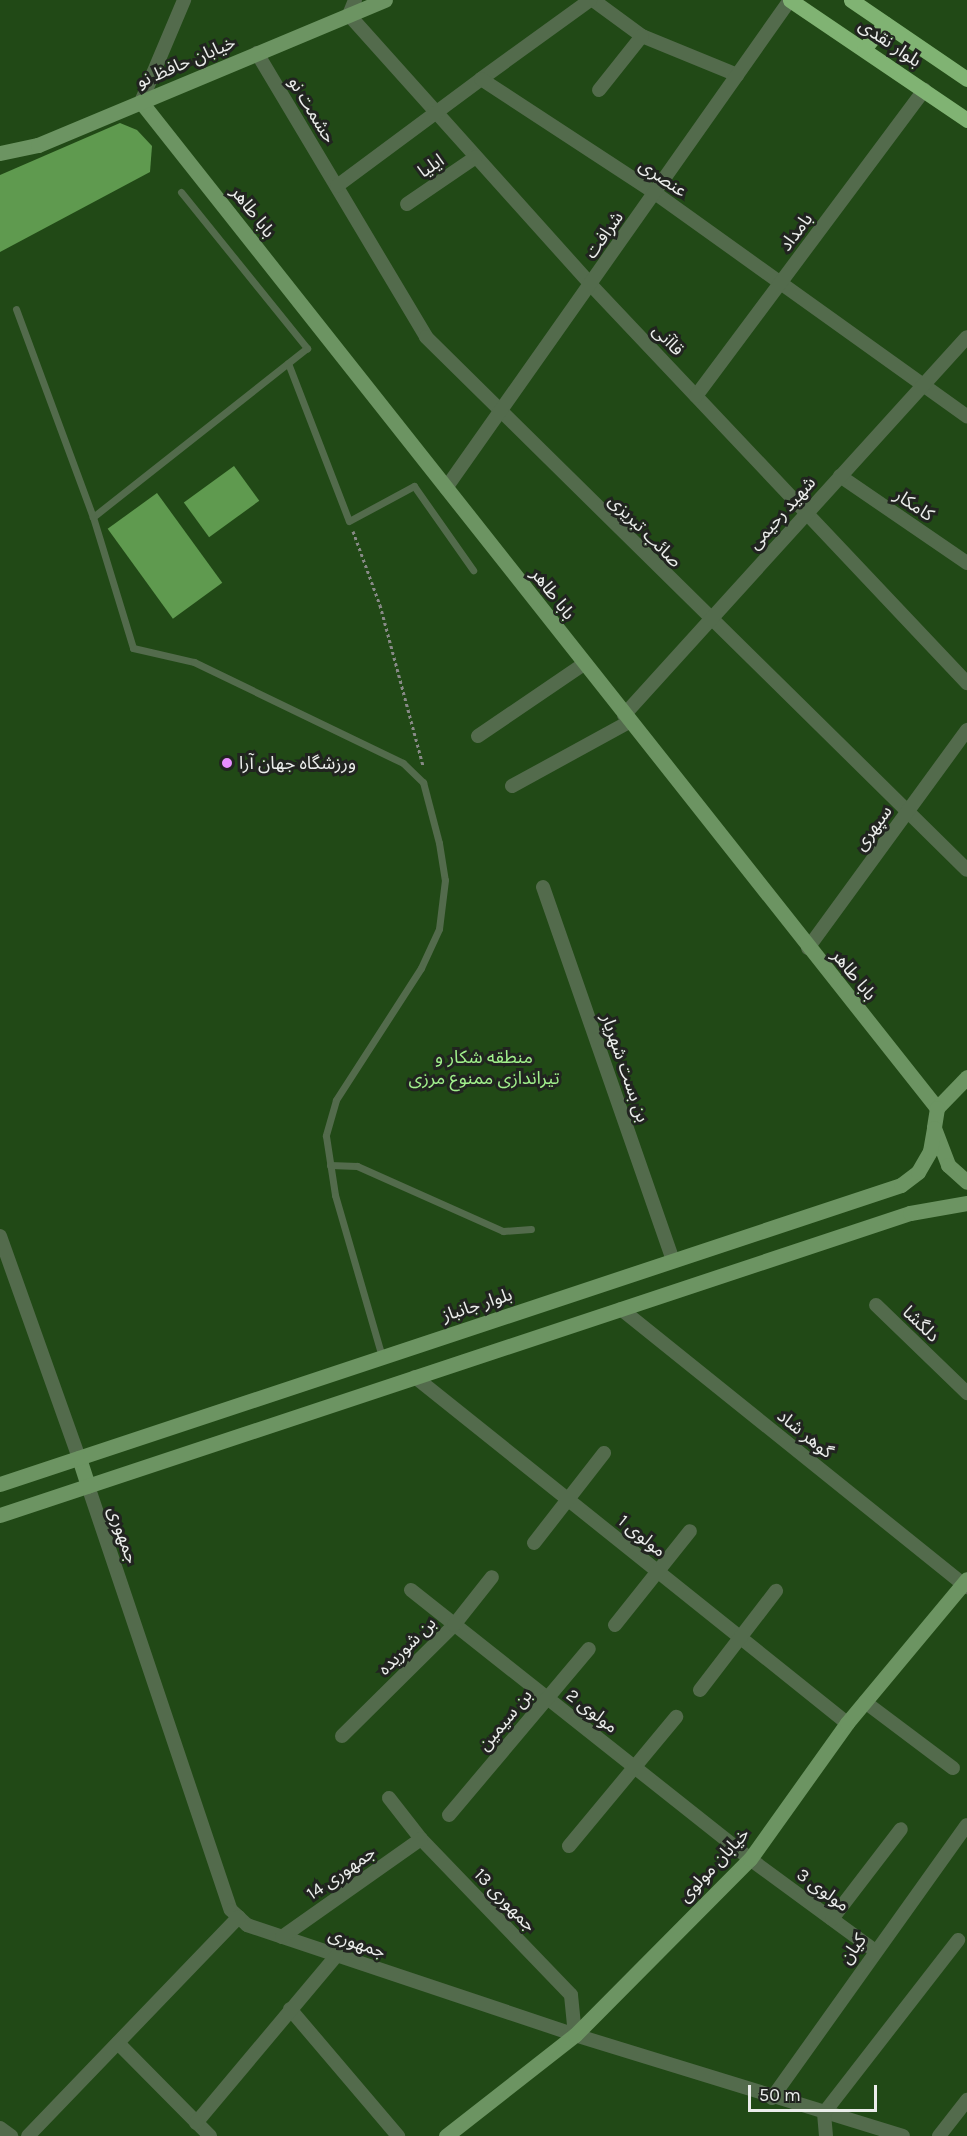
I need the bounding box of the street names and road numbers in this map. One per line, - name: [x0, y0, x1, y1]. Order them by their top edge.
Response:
- street label: بلوار نقدی: [855, 14, 925, 72]
- street label: خیابان حافظ نو: [133, 31, 239, 93]
- street label: حشمت نو: [284, 73, 340, 147]
- street label: ایلیا: [414, 149, 448, 183]
- street label: عنصری: [635, 154, 691, 202]
- street label: بابا طاهر: [226, 182, 280, 242]
- street label: شرافت: [580, 207, 628, 263]
- street label: بامداد: [775, 209, 817, 255]
- street label: قاآنی: [648, 320, 688, 360]
- street label: شهید رحیمی: [744, 472, 820, 554]
- street label: کامکار: [890, 484, 938, 526]
- street label: صائب تبریزی: [604, 490, 686, 572]
- street label: بابا طاهر: [526, 564, 580, 624]
- street label: سپهری: [849, 801, 897, 855]
- street label: بابا طاهر: [827, 945, 881, 1005]
- street label: بن بست شهریار: [596, 1011, 654, 1125]
- street label: بلوار جانباز: [439, 1284, 515, 1326]
- street label: دلگشا: [898, 1301, 944, 1347]
- street label: گوهر شاد: [773, 1405, 837, 1463]
- street label: جمهوری: [103, 1504, 143, 1566]
- street label: مولوی 1: [614, 1510, 670, 1562]
- street label: بن شوریده: [373, 1612, 441, 1680]
- street label: مولوی 2: [562, 1684, 622, 1738]
- street label: بن سیمین: [473, 1685, 537, 1755]
- street label: خیابان مولوی: [674, 1823, 754, 1907]
- street label: جمهوری 14: [302, 1841, 380, 1905]
- street label: جمهوری 13: [470, 1864, 540, 1936]
- street label: مولوی 3: [793, 1864, 853, 1916]
- street label: جمهوری: [326, 1923, 388, 1963]
- street label: کیان: [835, 1930, 871, 1968]

